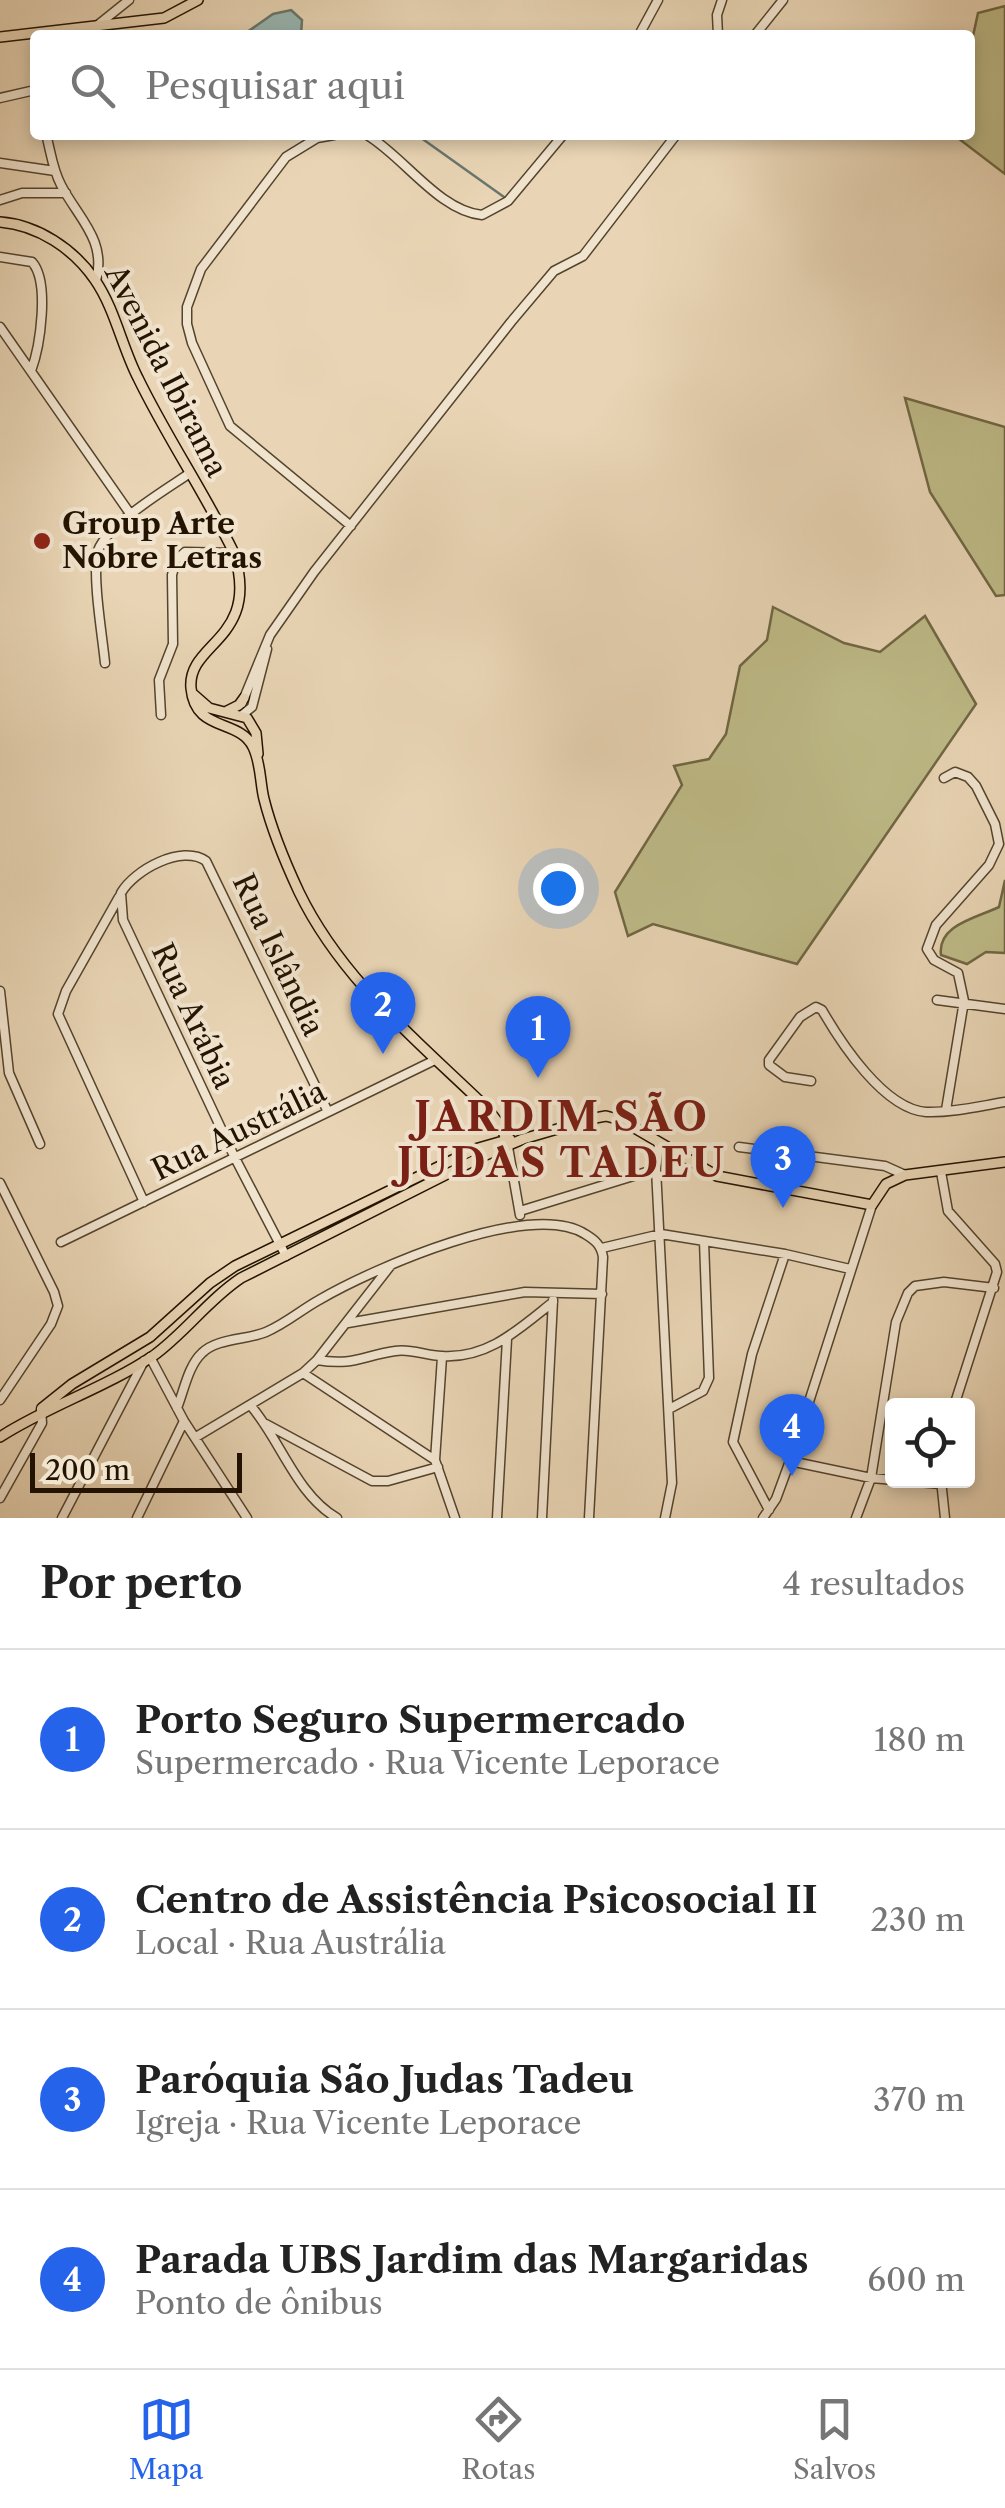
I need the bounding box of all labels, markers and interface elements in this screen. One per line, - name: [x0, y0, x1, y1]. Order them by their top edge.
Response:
- search box: [30, 30, 975, 140]
- icon: search: [65, 58, 120, 113]
- text: Pesquisar aqui: [145, 62, 405, 109]
- street label: Avenida Ibirama: [97, 258, 236, 483]
- place label: Group Arte Nobre Letras: [62, 505, 262, 576]
- marker: Group Arte Nobre Letras: [31, 530, 53, 552]
- your location: [533, 863, 584, 914]
- street label: Rua Islândia: [225, 868, 332, 1042]
- street label: Rua Arábia: [144, 937, 243, 1095]
- pin: 2: [350, 972, 416, 1054]
- pin: 1: [506, 996, 570, 1078]
- street label: Rua Austrália: [146, 1073, 332, 1189]
- district label: JARDIM SÃO JUDAS TADEU: [390, 1091, 727, 1187]
- pin: 3: [750, 1126, 816, 1208]
- pin: 4: [760, 1394, 824, 1476]
- map controls: [885, 1398, 975, 1488]
- button: locate: [885, 1398, 975, 1488]
- scale bar: [30, 1448, 242, 1492]
- text: 200 m: [45, 1453, 130, 1487]
- text: Por perto: [40, 1557, 243, 1609]
- text: 4 resultados: [783, 1564, 965, 1603]
- text: Porto Seguro Supermercado: [135, 1696, 685, 1743]
- text: 1: [65, 1720, 80, 1759]
- text: 180 m: [874, 1720, 965, 1759]
- text: Supermercado · Rua Vicente Leporace: [135, 1743, 720, 1782]
- text: Centro de Assistência Psicosocial II: [135, 1876, 818, 1923]
- text: 2: [63, 1900, 82, 1939]
- text: 230 m: [870, 1900, 965, 1939]
- text: Local · Rua Austrália: [135, 1923, 446, 1962]
- text: Paróquia São Judas Tadeu: [135, 2056, 634, 2103]
- text: 3: [63, 2080, 82, 2119]
- text: 370 m: [873, 2080, 965, 2119]
- text: Igreja · Rua Vicente Leporace: [135, 2103, 582, 2142]
- text: Parada UBS Jardim das Margaridas: [135, 2236, 809, 2283]
- text: 4: [63, 2260, 82, 2299]
- text: 600 m: [867, 2260, 965, 2299]
- text: Ponto de ônibus: [135, 2283, 383, 2322]
- tab: Mapa: [129, 2392, 204, 2486]
- tab: Rotas: [461, 2392, 535, 2486]
- tab: Salvos: [793, 2392, 876, 2486]

